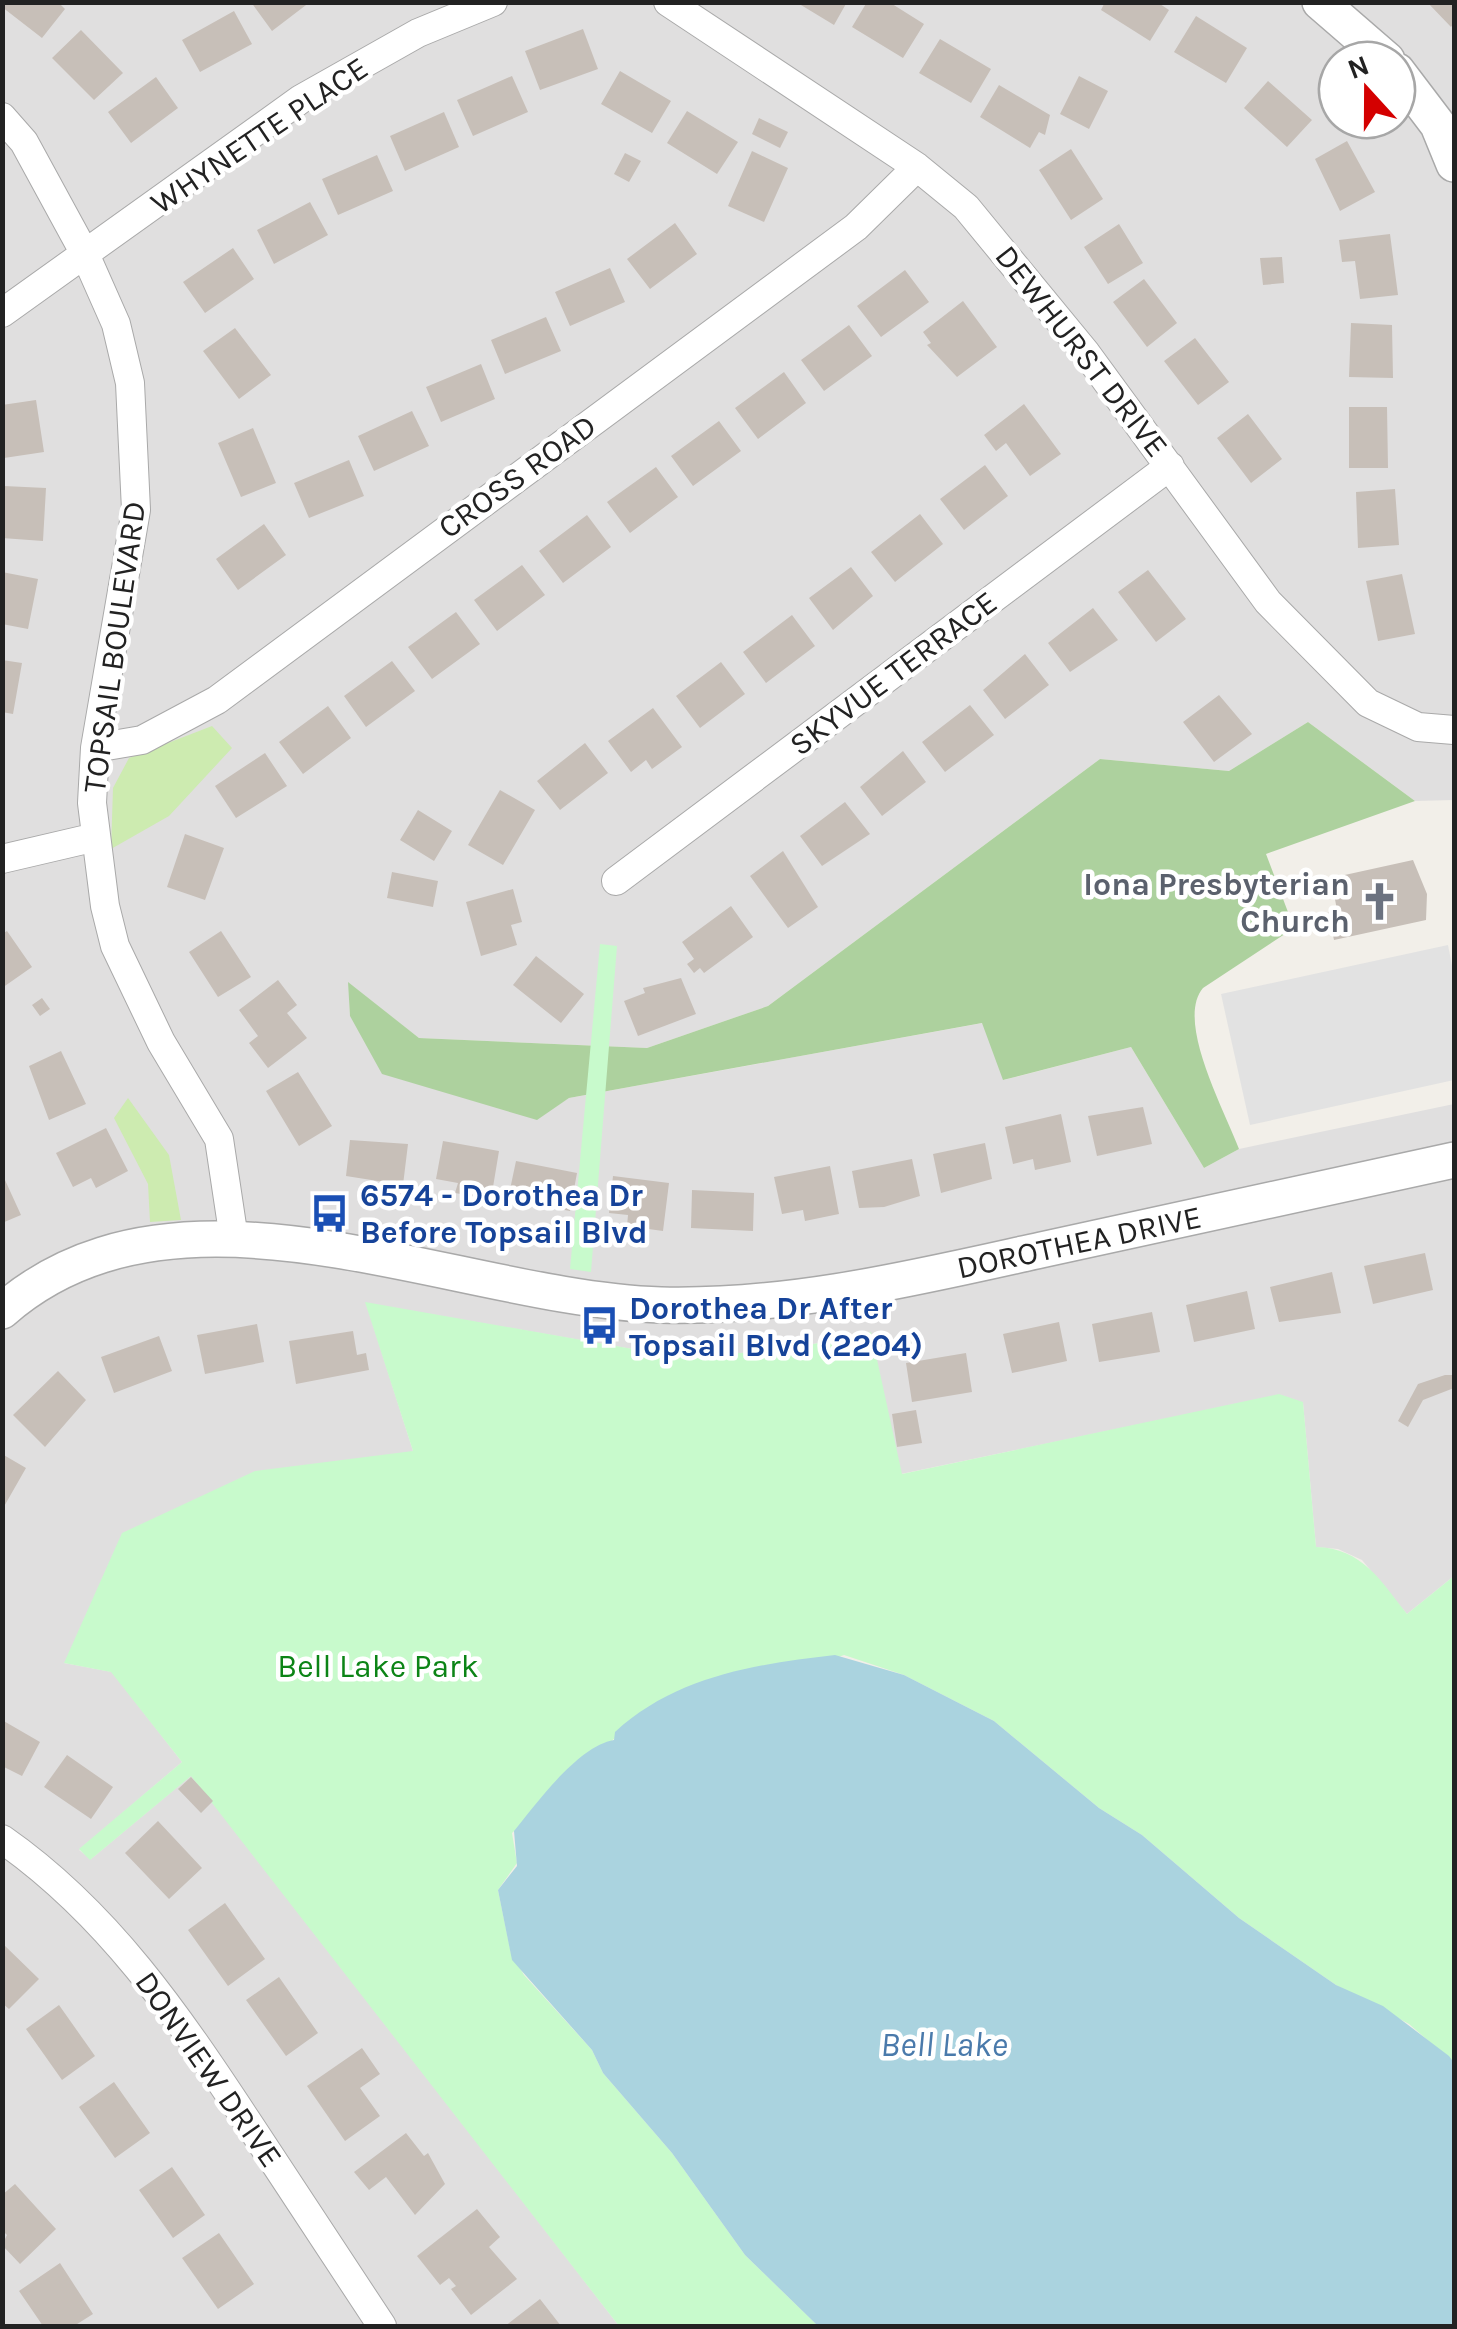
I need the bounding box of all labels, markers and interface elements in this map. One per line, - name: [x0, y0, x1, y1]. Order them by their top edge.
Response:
- north arrow: [1317, 40, 1417, 140]
- text: N: [1343, 48, 1374, 86]
- street label: WHYNETTE PLACE: [144, 49, 375, 222]
- street label: DEWHURST DRIVE: [988, 238, 1176, 464]
- street label: CROSS ROAD: [431, 407, 603, 546]
- street label: TOPSAIL BOULEVARD: [76, 499, 153, 795]
- street label: SKYVUE TERRACE: [782, 583, 1004, 763]
- place label: Iona Presbyterian Church: [1083, 866, 1350, 940]
- church icon: Iona Presbyterian Church: [1359, 881, 1401, 923]
- place label: 6574 - Dorothea Dr Before Topsail Blvd: [360, 1177, 648, 1251]
- bus stop icon: 6574 - Dorothea Dr Before Topsail Blvd: [309, 1192, 351, 1234]
- street label: DOROTHEA DRIVE: [953, 1199, 1205, 1286]
- place label: Dorothea Dr After Topsail Blvd (2204): [629, 1290, 923, 1364]
- bus stop icon: Dorothea Dr After Topsail Blvd (2204): [578, 1305, 620, 1347]
- park label: Bell Lake Park: [277, 1648, 479, 1685]
- street label: DONVIEW DRIVE: [127, 1964, 290, 2174]
- water label: Bell Lake: [880, 2024, 1008, 2065]

